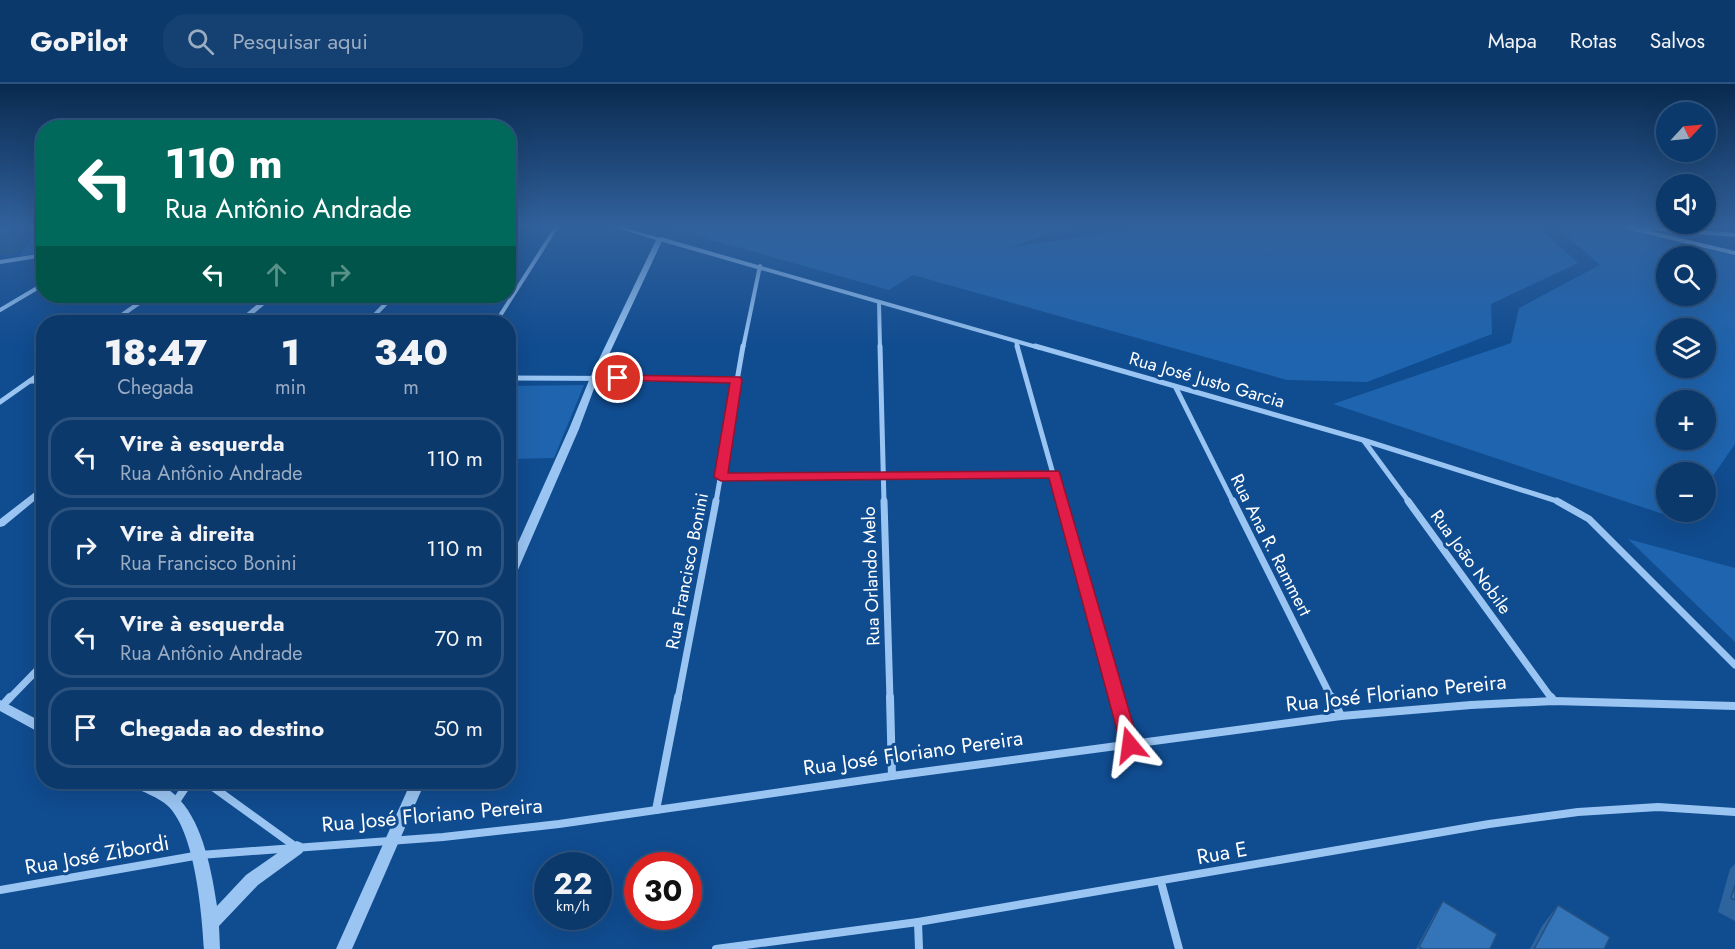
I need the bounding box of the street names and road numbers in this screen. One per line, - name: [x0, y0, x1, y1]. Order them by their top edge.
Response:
- street label: Rua José Justo Garcia: [1126, 345, 1288, 415]
- street label: Rua Ana R. Rammert: [1224, 469, 1318, 621]
- street label: Rua Francisco Bonini: [659, 490, 715, 652]
- street label: Rua João Nobile: [1424, 504, 1518, 620]
- street label: Rua Orlando Melo: [856, 506, 886, 646]
- street label: Rua José Floriano Pereira: [1284, 666, 1508, 720]
- street label: Rua José Floriano Pereira: [801, 723, 1025, 783]
- street label: Rua José Floriano Pereira: [320, 790, 544, 840]
- street label: Rua José Zibordi: [22, 828, 172, 882]
- street label: Rua E: [1194, 834, 1250, 872]

